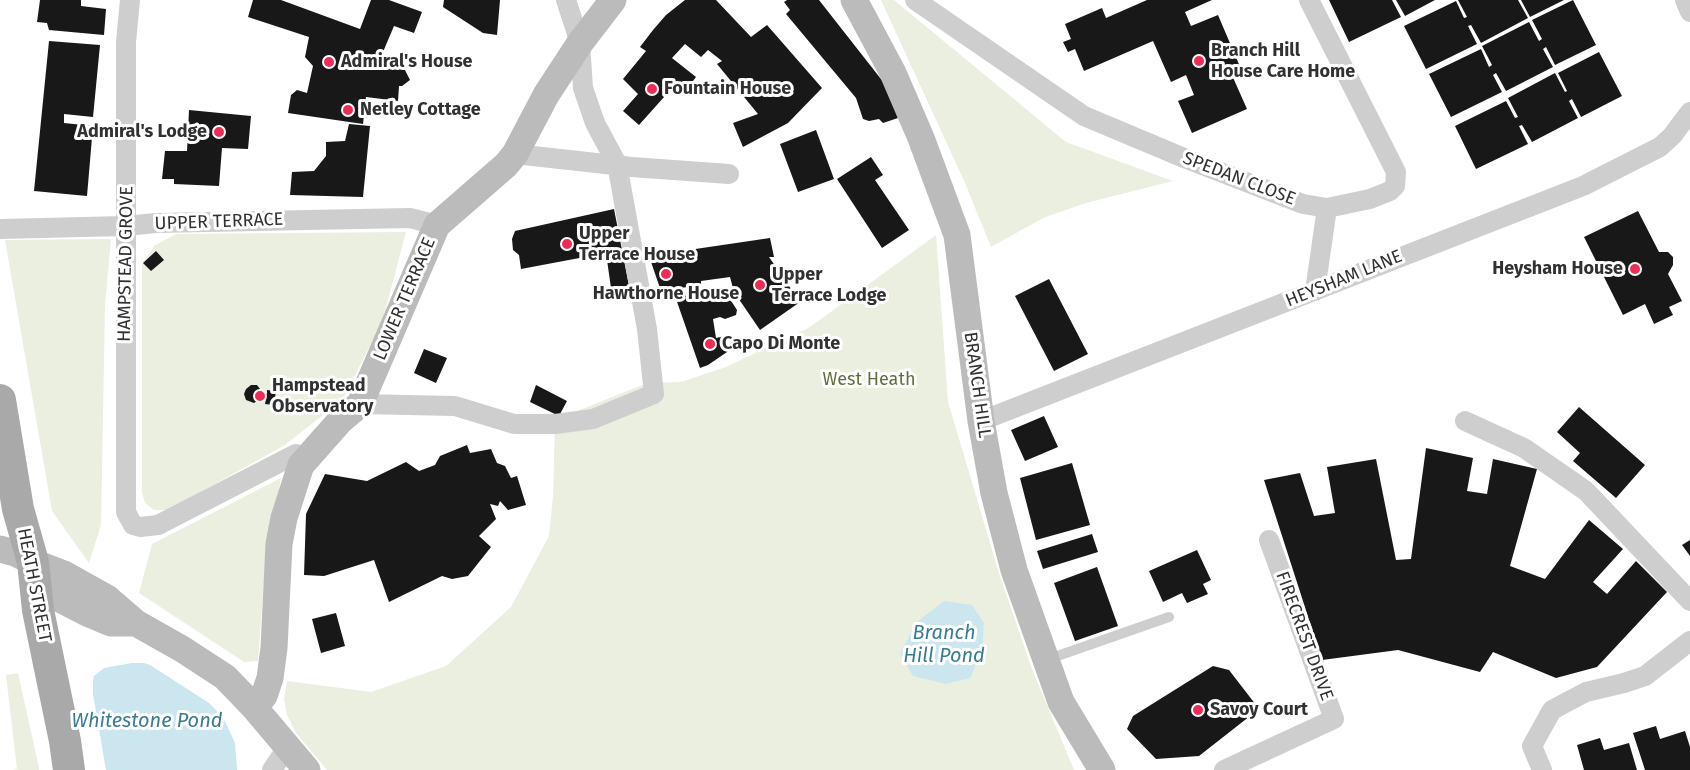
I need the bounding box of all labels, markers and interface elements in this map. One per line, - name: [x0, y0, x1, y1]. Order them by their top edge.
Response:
- place label: Branch Hill House Care Home: [1211, 40, 1355, 82]
- place label: Admiral's House: [341, 51, 473, 73]
- marker: Branch Hill House Care Home: [1192, 54, 1206, 68]
- marker: Admiral's House: [322, 55, 336, 69]
- place label: Fountain House: [664, 78, 791, 100]
- marker: Fountain House: [645, 82, 659, 96]
- place label: Netley Cottage: [360, 99, 481, 121]
- marker: Netley Cottage: [341, 103, 355, 117]
- place label: Admiral's Lodge: [77, 121, 207, 143]
- marker: Admiral's Lodge: [212, 125, 226, 139]
- street label: SPEDAN CLOSE: [1180, 148, 1298, 210]
- street label: HAMPSTEAD GROVE: [114, 186, 138, 342]
- street label: UPPER TERRACE: [154, 209, 284, 235]
- place label: Upper Terrace House: [579, 223, 695, 266]
- street label: LOWER TERRACE: [369, 234, 441, 364]
- marker: Upper Terrace House: [560, 237, 574, 251]
- street label: HEYSHAM LANE: [1283, 246, 1405, 312]
- place label: Heysham House: [1492, 258, 1623, 280]
- marker: Heysham House: [1628, 262, 1642, 276]
- place label: Upper Terrace Lodge: [772, 264, 886, 306]
- marker: Hawthorne House: [659, 267, 673, 281]
- marker: Upper Terrace Lodge: [753, 278, 767, 292]
- place label: Hawthorne House: [593, 283, 739, 305]
- street label: BRANCH HILL: [959, 331, 995, 439]
- place label: Capo Di Monte: [722, 333, 840, 355]
- marker: Capo Di Monte: [703, 337, 717, 351]
- park label: West Heath: [823, 369, 915, 391]
- place label: Hampstead Observatory: [272, 375, 373, 418]
- marker: Hampstead Observatory: [253, 389, 267, 403]
- street label: HEATH STREET: [12, 526, 56, 644]
- street label: FIRECREST DRIVE: [1271, 569, 1337, 703]
- water label: Branch Hill Pond: [903, 621, 985, 668]
- place label: Savoy Court: [1210, 699, 1308, 721]
- marker: Savoy Court: [1191, 703, 1205, 717]
- water label: Whitestone Pond: [71, 709, 223, 733]

